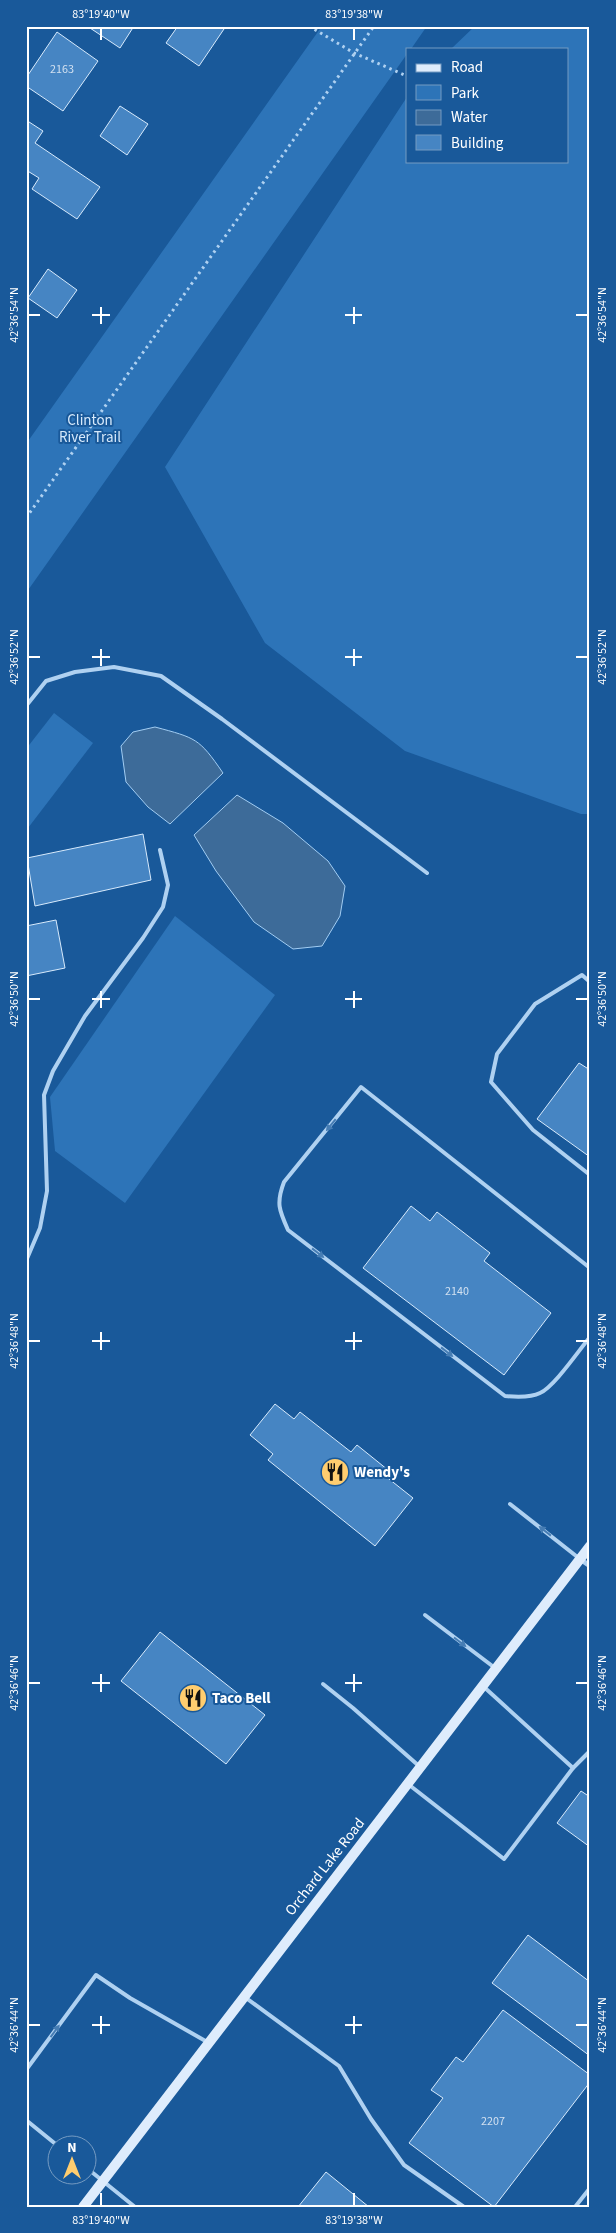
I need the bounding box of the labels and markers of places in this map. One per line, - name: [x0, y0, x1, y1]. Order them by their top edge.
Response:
- restaurant icon: Wendy's: [320, 1457, 350, 1487]
- place label: Wendy's: [354, 1462, 410, 1483]
- restaurant icon: Taco Bell: [178, 1683, 208, 1713]
- place label: Taco Bell: [212, 1688, 271, 1709]

